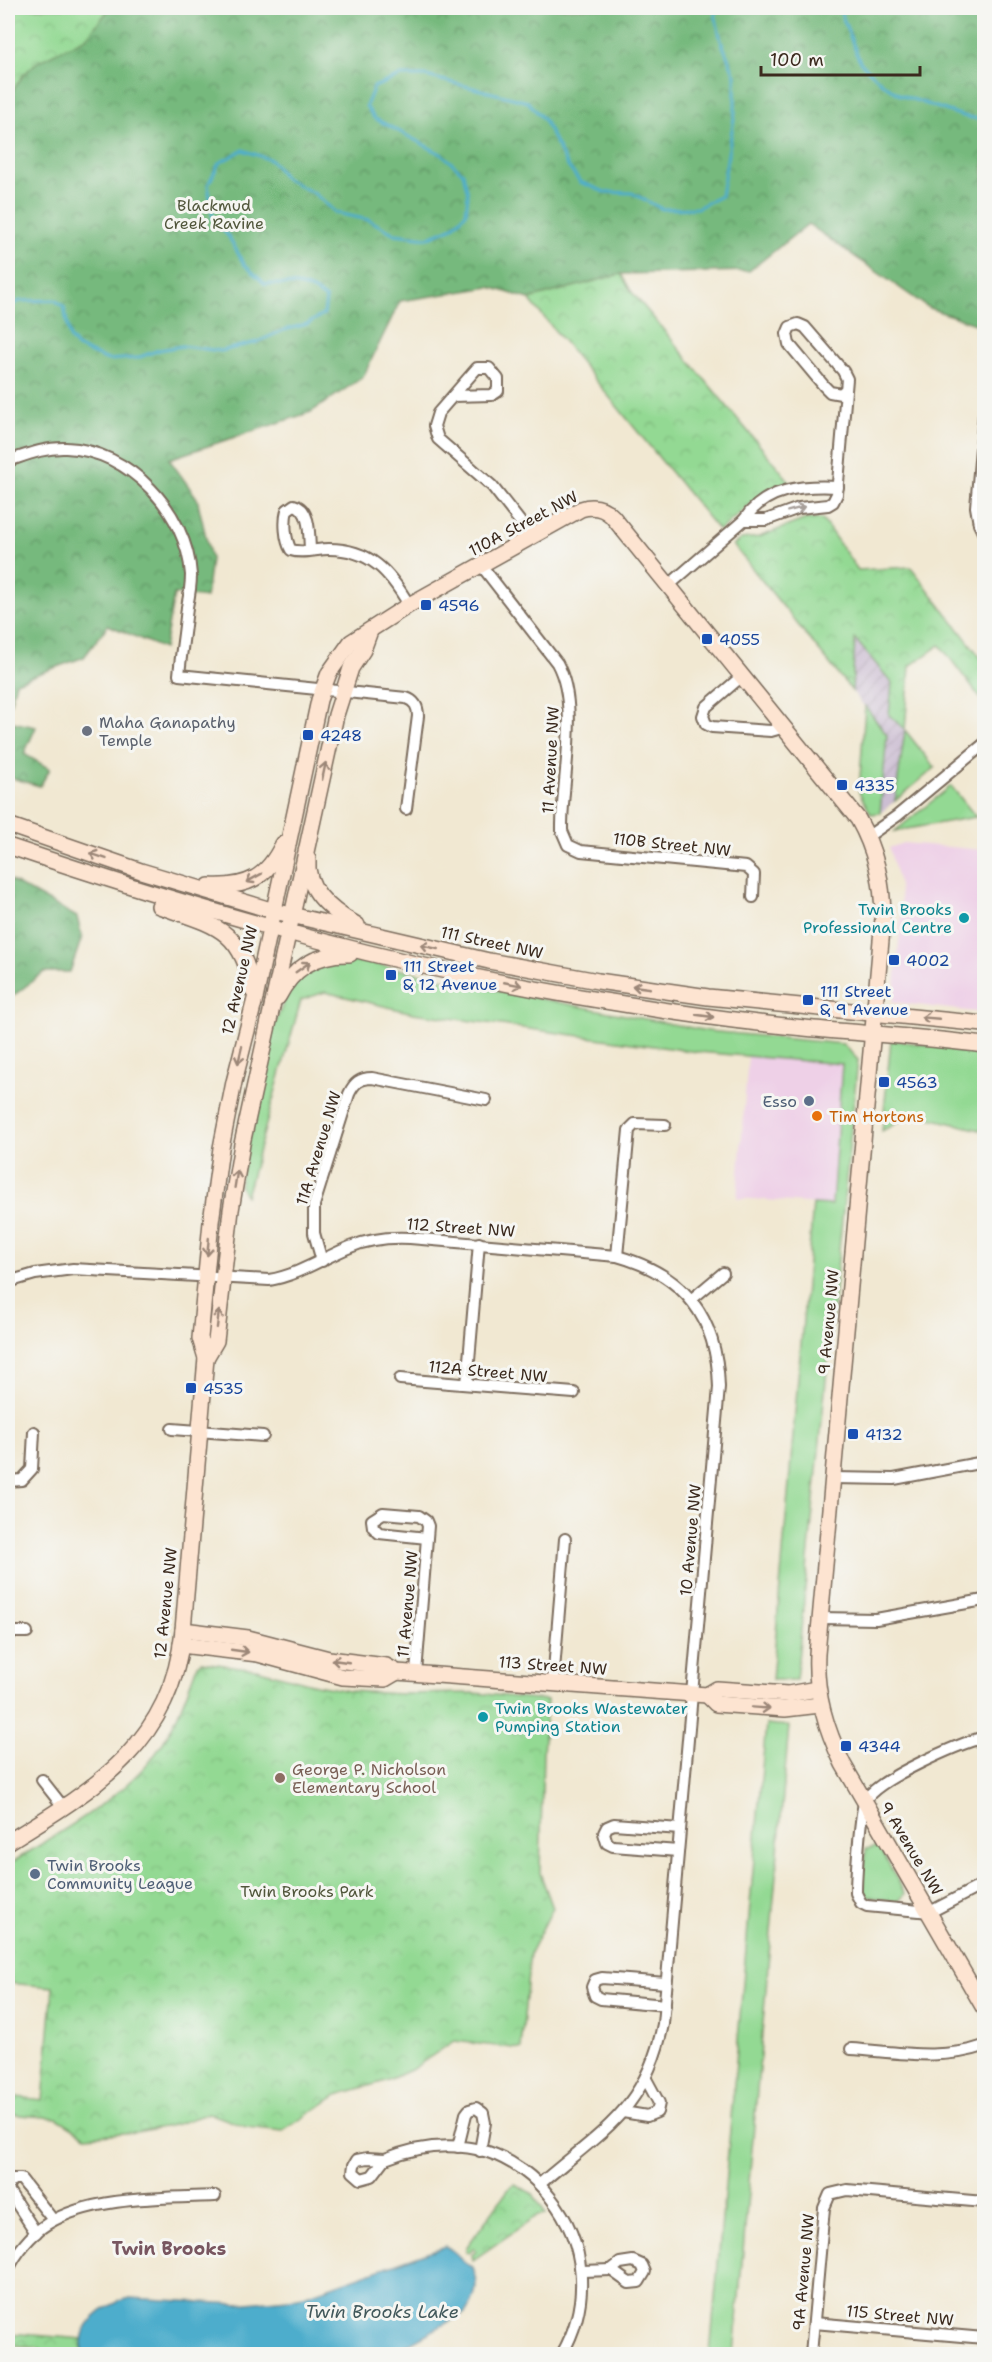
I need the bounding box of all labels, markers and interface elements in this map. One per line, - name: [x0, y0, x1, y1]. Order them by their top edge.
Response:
- scale bar: [761, 39, 920, 77]
- text: 100 m: [770, 48, 824, 72]
- park label: Blackmud Creek Ravine: [164, 195, 264, 234]
- street label: 110A Street NW: [465, 486, 581, 561]
- one-way arrow: [787, 503, 806, 514]
- place label: 4596: [438, 595, 480, 616]
- marker: 4596: [419, 598, 433, 612]
- place label: 4055: [719, 629, 760, 650]
- marker: 4055: [700, 632, 714, 646]
- street label: 11 Avenue NW: [537, 706, 564, 814]
- place label: Maha Ganapathy Temple: [99, 712, 236, 751]
- marker: Maha Ganapathy Temple: [80, 724, 94, 738]
- place label: 4248: [320, 725, 362, 746]
- marker: 4248: [301, 728, 315, 742]
- one-way arrow: [319, 762, 330, 781]
- place label: 4335: [854, 775, 895, 796]
- marker: 4335: [835, 778, 849, 792]
- street label: 110B Street NW: [612, 828, 732, 861]
- one-way arrow: [89, 850, 108, 861]
- one-way arrow: [246, 872, 263, 884]
- place label: Twin Brooks Professional Centre: [803, 899, 952, 938]
- marker: Twin Brooks Professional Centre: [957, 911, 971, 925]
- street label: 111 Street NW: [439, 921, 545, 964]
- street label: 12 Avenue NW: [217, 923, 262, 1037]
- one-way arrow: [420, 941, 439, 953]
- place label: 4002: [906, 950, 950, 971]
- marker: 4002: [887, 953, 901, 967]
- place label: 111 Street & 12 Avenue: [403, 956, 497, 995]
- one-way arrow: [295, 961, 311, 973]
- marker: 111 Street & 12 Avenue: [384, 968, 398, 982]
- one-way arrow: [502, 979, 522, 990]
- place label: 111 Street & 9 Avenue: [820, 981, 909, 1020]
- one-way arrow: [632, 982, 652, 993]
- marker: 111 Street & 9 Avenue: [801, 993, 815, 1007]
- one-way arrow: [695, 1011, 715, 1022]
- one-way arrow: [920, 1012, 940, 1023]
- one-way arrow: [234, 1045, 245, 1064]
- place label: 4563: [896, 1072, 938, 1093]
- marker: 4563: [877, 1075, 891, 1089]
- street label: 11A Avenue NW: [291, 1088, 346, 1208]
- place label: Esso: [762, 1091, 797, 1112]
- marker: Esso: [802, 1094, 816, 1108]
- place label: Tim Hortons: [829, 1106, 924, 1127]
- marker: Tim Hortons: [810, 1109, 824, 1123]
- one-way arrow: [230, 1169, 241, 1189]
- street label: 112 Street NW: [406, 1213, 516, 1242]
- one-way arrow: [202, 1237, 213, 1257]
- street label: 9 Avenue NW: [813, 1268, 844, 1376]
- one-way arrow: [213, 1310, 224, 1330]
- street label: 112A Street NW: [427, 1356, 548, 1387]
- place label: 4535: [203, 1378, 243, 1399]
- marker: 4535: [184, 1381, 198, 1395]
- place label: 4132: [865, 1424, 903, 1445]
- marker: 4132: [846, 1427, 860, 1441]
- street label: 10 Avenue NW: [675, 1483, 706, 1597]
- street label: 12 Avenue NW: [149, 1546, 182, 1660]
- street label: 11 Avenue NW: [392, 1549, 423, 1659]
- one-way arrow: [229, 1646, 249, 1657]
- street label: 113 Street NW: [498, 1651, 608, 1680]
- one-way arrow: [331, 1655, 351, 1666]
- place label: Twin Brooks Wastewater Pumping Station: [495, 1698, 688, 1737]
- one-way arrow: [750, 1702, 770, 1713]
- marker: Twin Brooks Wastewater Pumping Station: [476, 1710, 490, 1724]
- place label: 4344: [858, 1736, 901, 1757]
- marker: 4344: [839, 1739, 853, 1753]
- place label: George P. Nicholson Elementary School: [292, 1759, 446, 1798]
- marker: George P. Nicholson Elementary School: [273, 1771, 287, 1785]
- street label: 9 Avenue NW: [875, 1797, 948, 1899]
- place label: Twin Brooks Community League: [47, 1855, 193, 1894]
- marker: Twin Brooks Community League: [28, 1867, 42, 1881]
- park label: Twin Brooks Park: [240, 1881, 374, 1902]
- street label: 9A Avenue NW: [788, 2213, 819, 2332]
- district label: Twin Brooks: [112, 2237, 226, 2261]
- water label: Twin Brooks Lake: [305, 2300, 459, 2324]
- street label: 115 Street NW: [845, 2300, 955, 2331]

